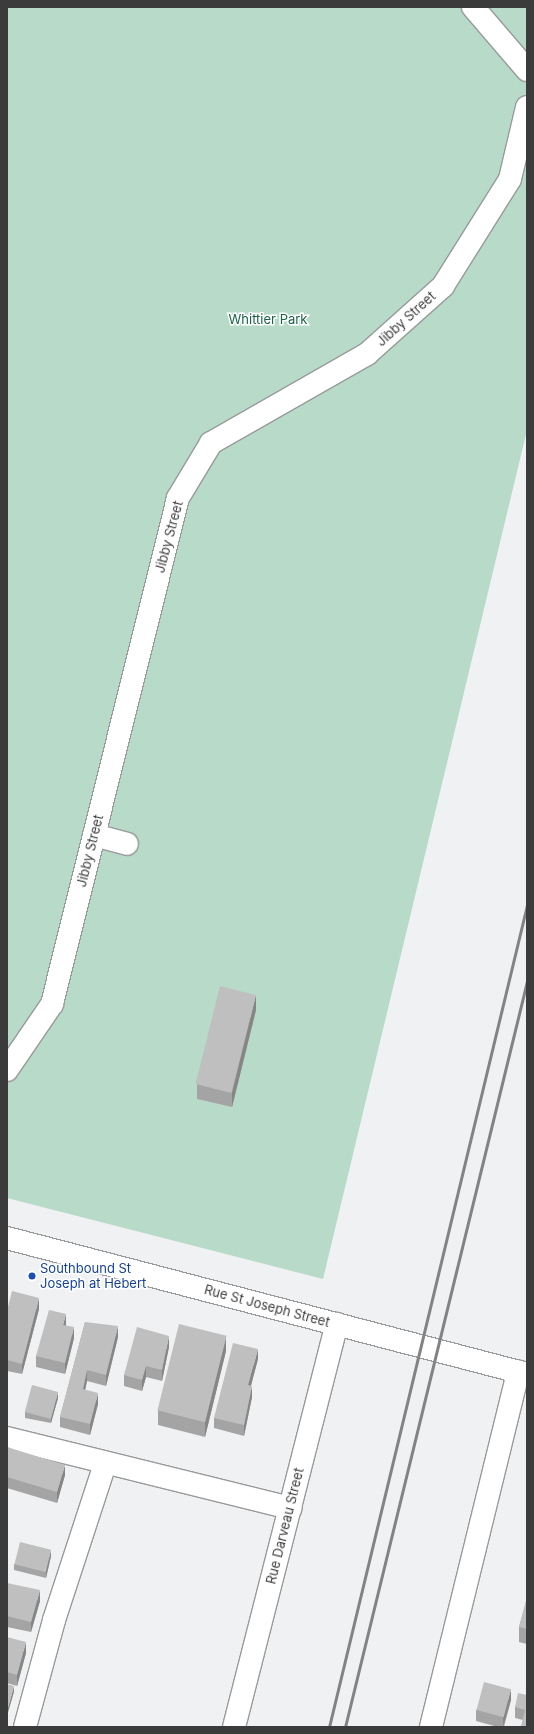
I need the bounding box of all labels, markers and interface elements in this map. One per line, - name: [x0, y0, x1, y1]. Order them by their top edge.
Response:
- street label: Jibby Street: [373, 288, 439, 350]
- park label: Whittier Park: [229, 311, 307, 327]
- street label: Jibby Street: [152, 499, 186, 575]
- street label: Jibby Street: [73, 813, 107, 889]
- place label: Southbound St Joseph at Hebert: [40, 1261, 146, 1292]
- marker: Southbound St Joseph at Hebert: [27, 1271, 37, 1281]
- street label: Rue St Joseph Street: [203, 1282, 331, 1330]
- street label: Rue Darveau Street: [263, 1466, 307, 1586]

